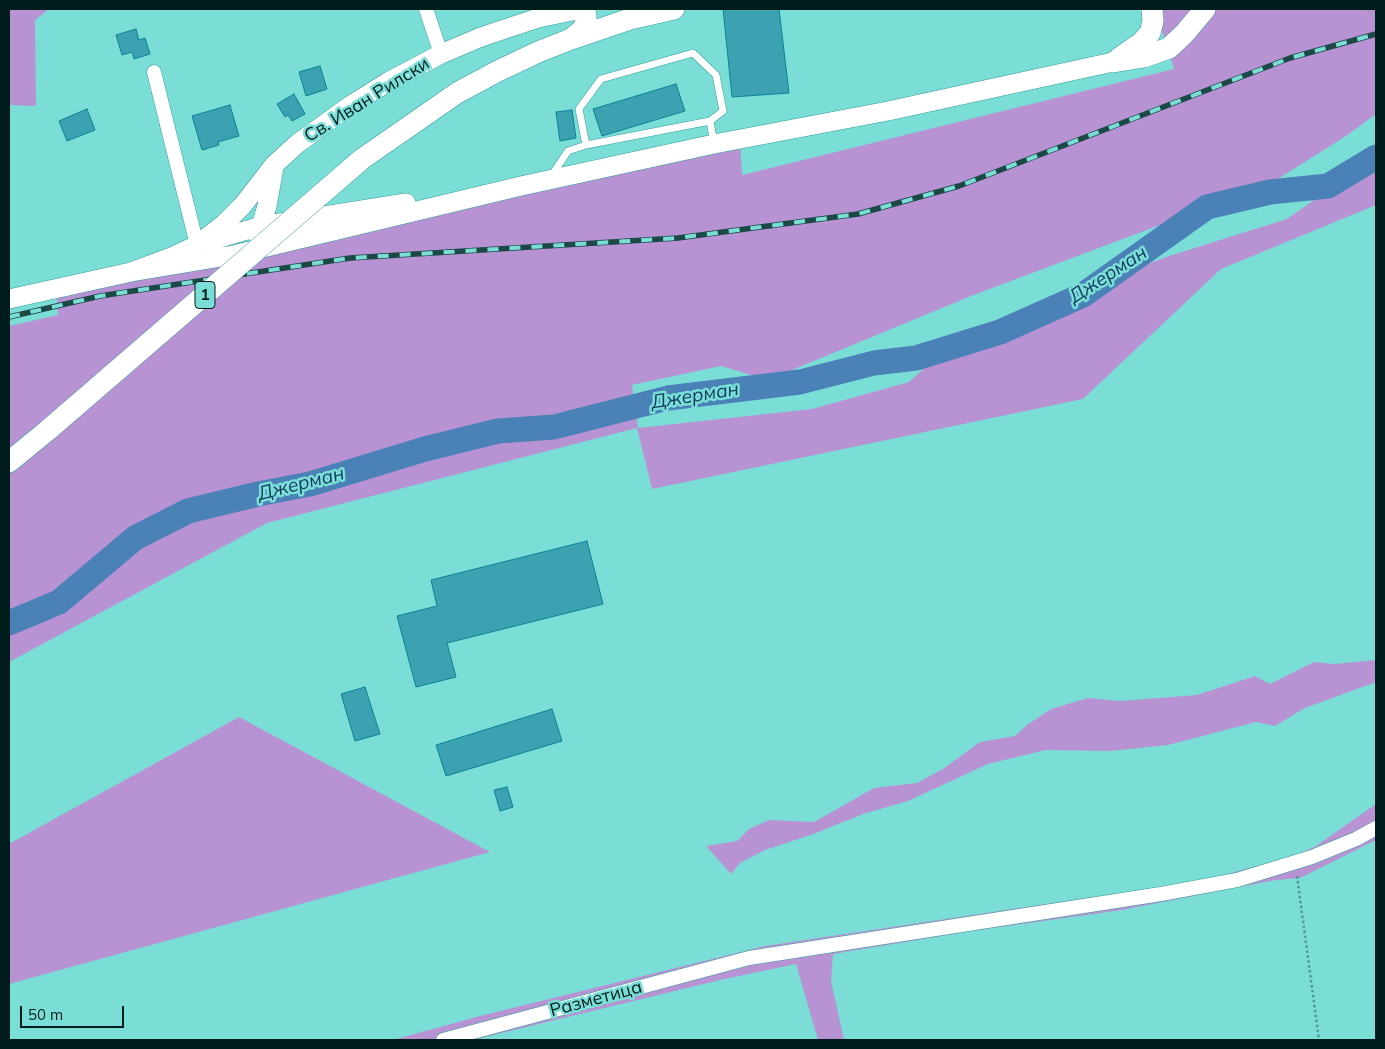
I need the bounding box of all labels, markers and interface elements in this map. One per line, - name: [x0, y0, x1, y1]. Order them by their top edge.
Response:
- street label: Св. Иван Рилски: [300, 53, 434, 147]
- water label: Джерман: [1065, 241, 1151, 309]
- road number: 1: [195, 282, 215, 308]
- water label: Джерман: [650, 378, 740, 414]
- water label: Джерман: [255, 462, 347, 506]
- street label: Разметица: [548, 976, 644, 1022]
- scale bar: [22, 996, 126, 1028]
- text: 50 m: [28, 1005, 63, 1024]

